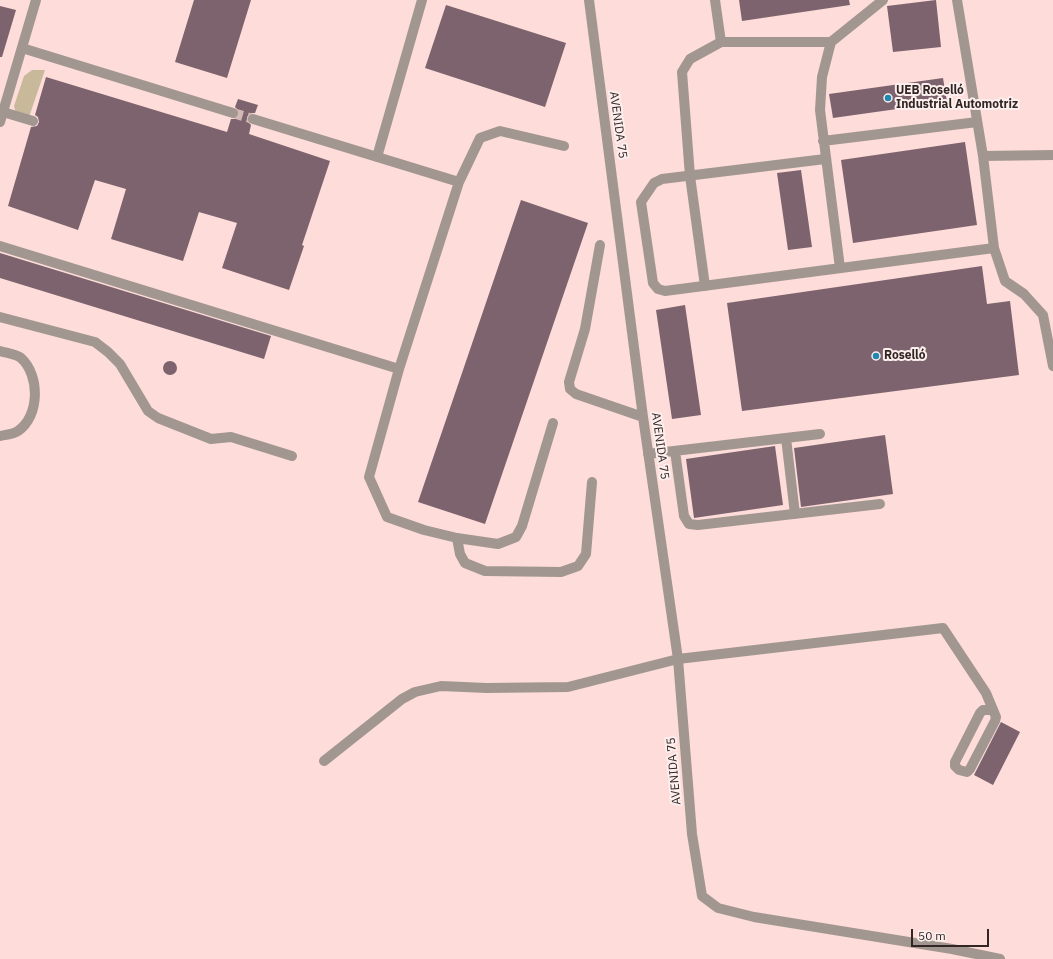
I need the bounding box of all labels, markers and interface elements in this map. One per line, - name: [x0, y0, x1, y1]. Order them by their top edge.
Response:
- place label: UEB Roselló Industrial Automotriz: [896, 84, 1018, 112]
- street label: AVENIDA 75: [606, 91, 630, 159]
- marker: UEB Roselló Industrial Automotriz: [883, 93, 893, 103]
- place label: Roselló: [884, 349, 925, 363]
- marker: Roselló: [871, 351, 881, 361]
- street label: AVENIDA 75: [648, 412, 672, 480]
- street label: AVENIDA 75: [664, 737, 684, 805]
- scale bar: [913, 921, 991, 947]
- text: 50 m: [918, 928, 946, 943]

